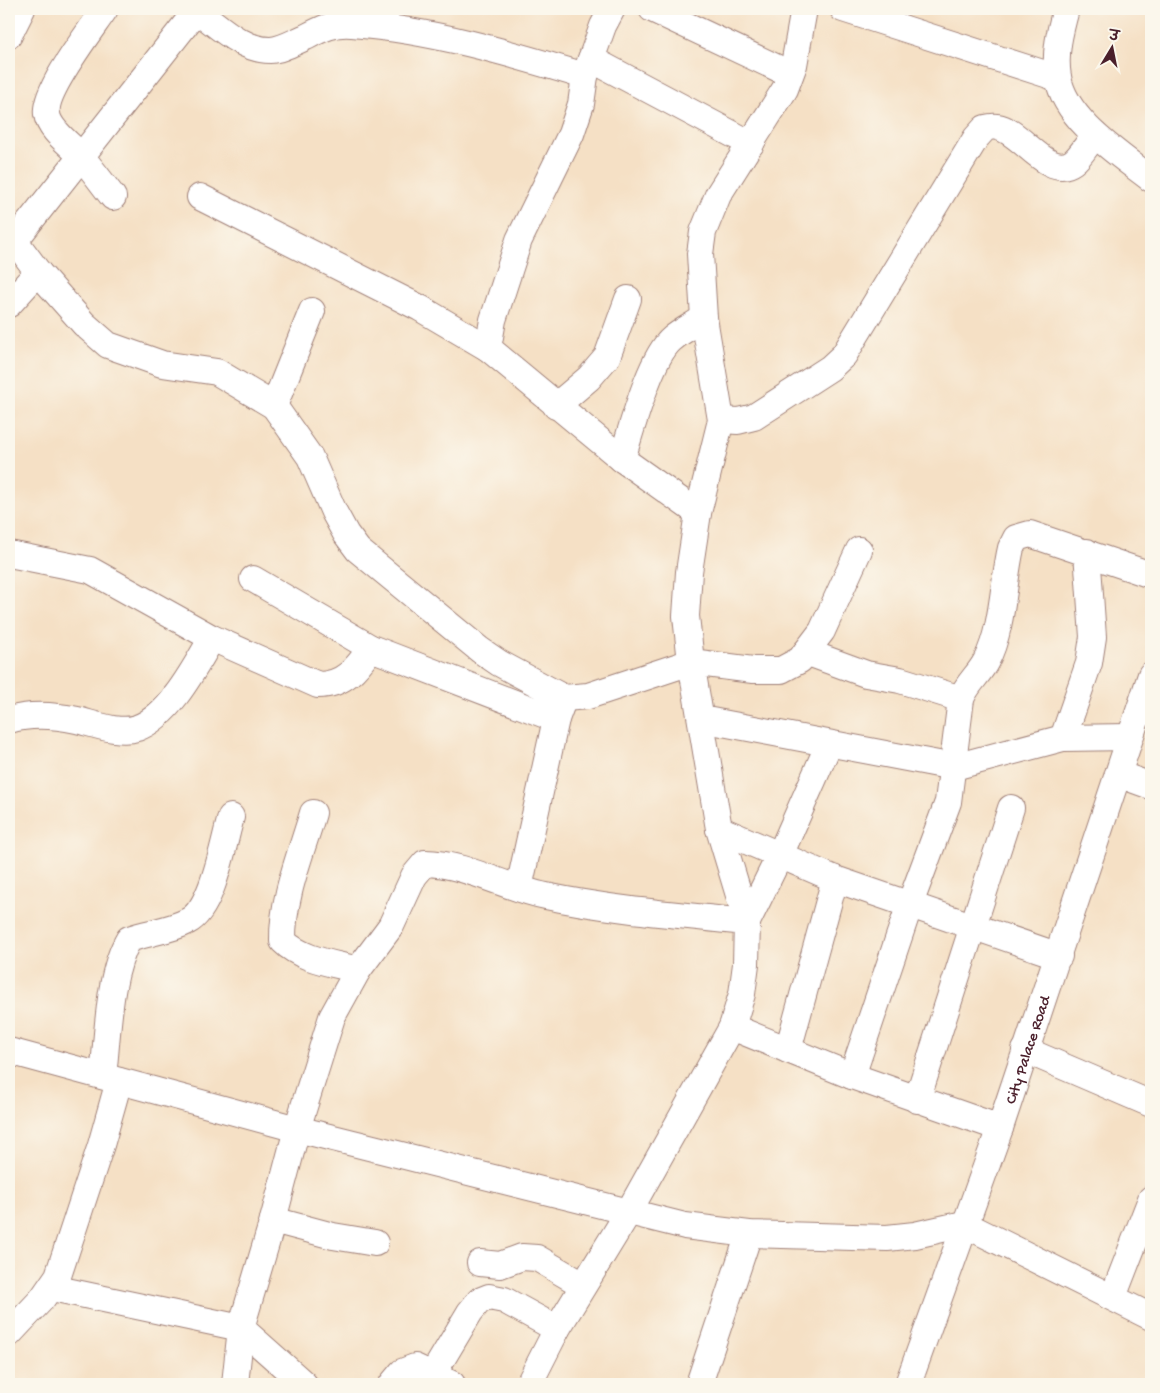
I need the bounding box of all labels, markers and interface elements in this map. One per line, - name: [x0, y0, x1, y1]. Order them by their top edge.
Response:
- north arrow: [1088, 22, 1138, 72]
- text: उ: [1106, 28, 1122, 47]
- street label: City Palace Road: [1003, 992, 1057, 1107]

